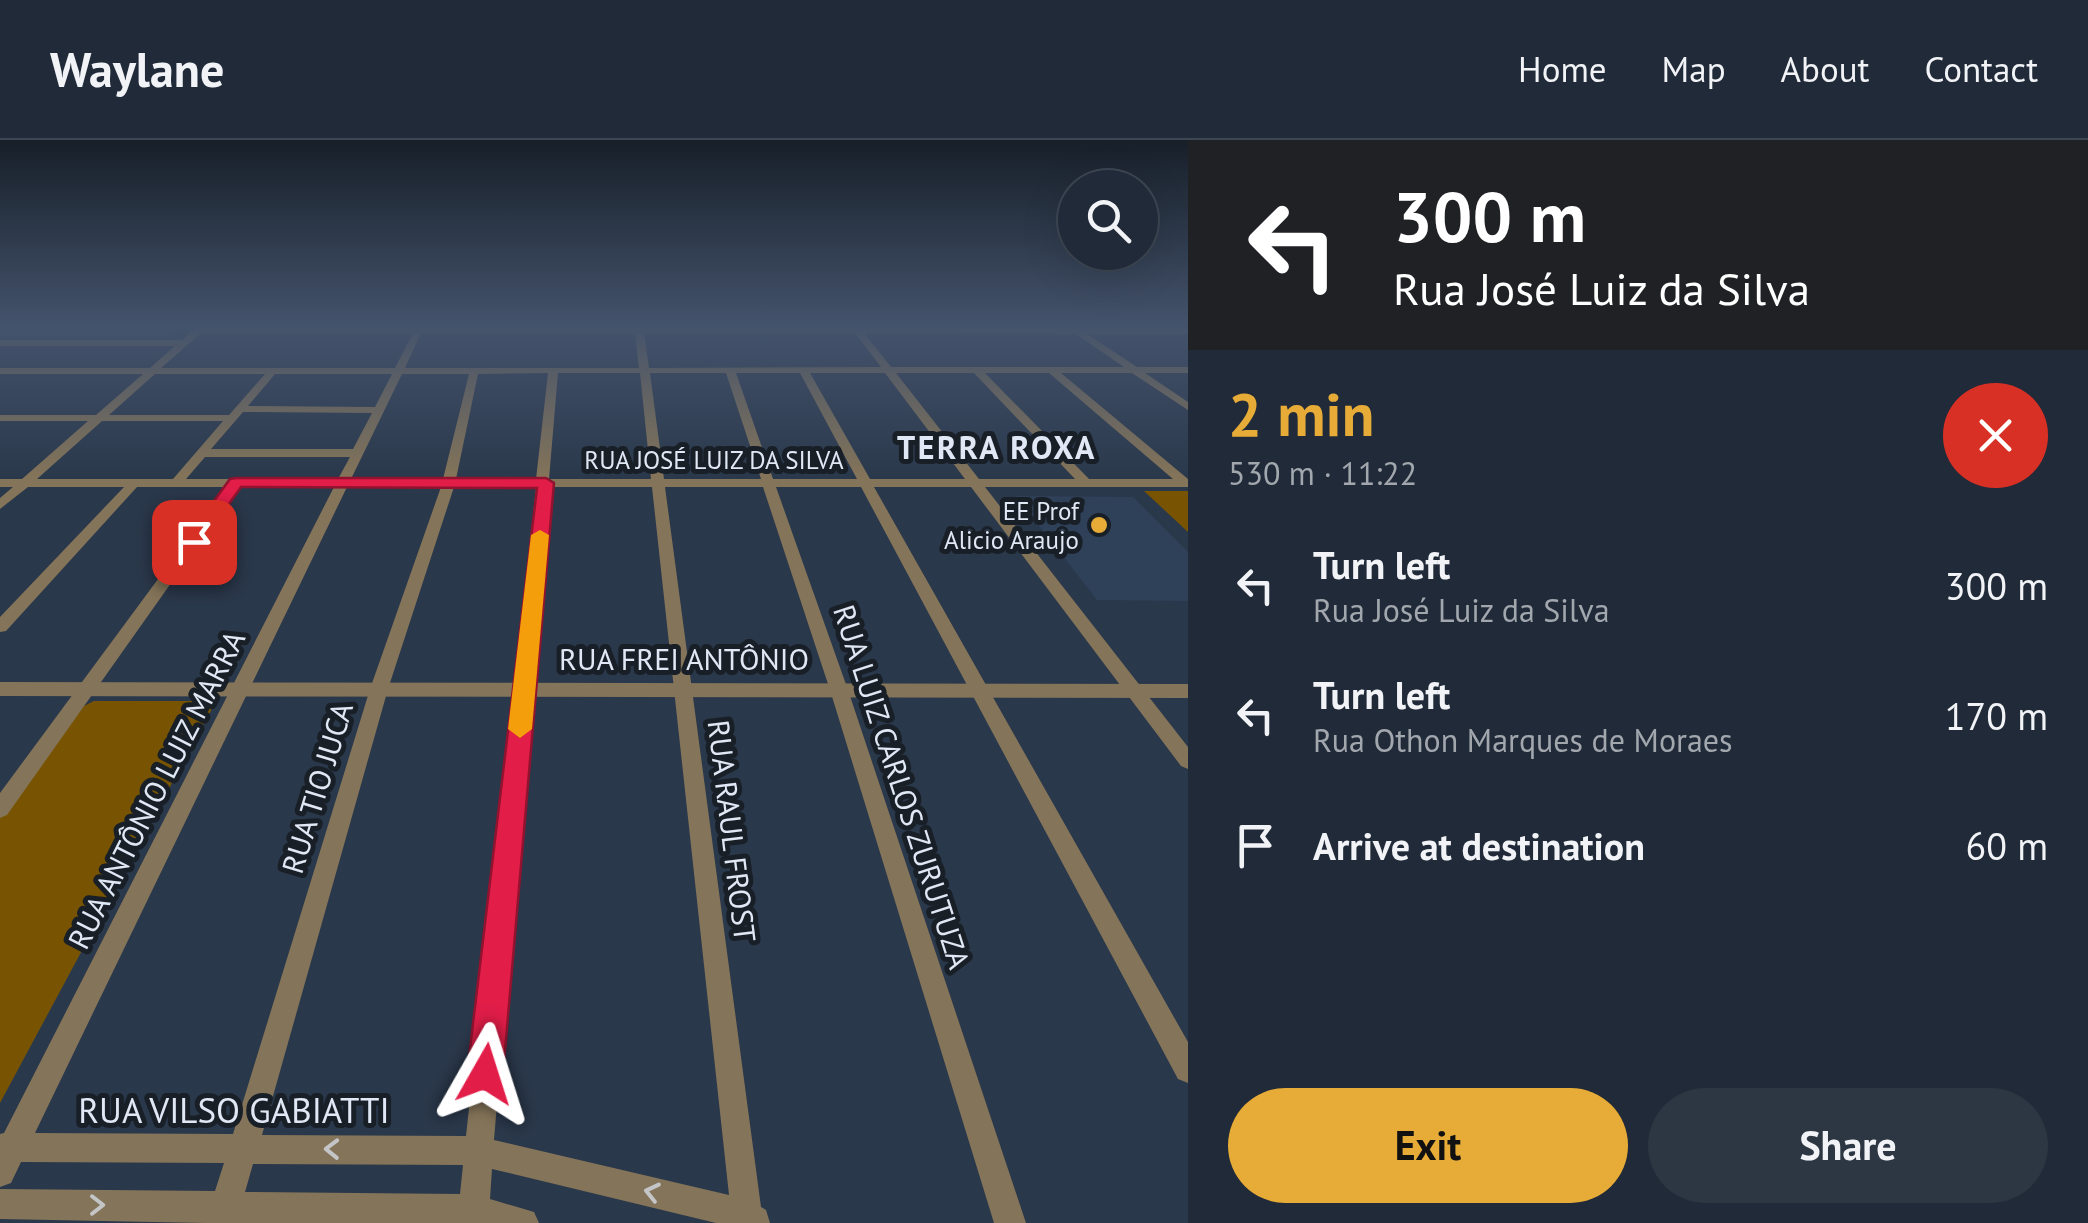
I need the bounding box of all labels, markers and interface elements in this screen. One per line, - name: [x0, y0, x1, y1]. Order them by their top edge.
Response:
- text: Waylane: [50, 38, 224, 100]
- text: Home: [1518, 46, 1607, 92]
- text: Map: [1662, 46, 1726, 92]
- text: About: [1781, 46, 1869, 92]
- text: Contact: [1924, 46, 2038, 92]
- map controls: [1058, 170, 1158, 270]
- button: search: [1058, 170, 1158, 270]
- text: 300 m: [1393, 171, 1586, 261]
- icon: left: [1228, 180, 1358, 310]
- text: Rua José Luiz da Silva: [1393, 259, 1810, 317]
- text: 2 min: [1228, 375, 1374, 453]
- button: close: [1943, 383, 2048, 488]
- district label: TERRA ROXA: [897, 426, 1097, 468]
- street label: RUA JOSÉ LUIZ DA SILVA: [584, 444, 844, 476]
- text: 530 m · 11:22: [1228, 452, 1417, 494]
- place label: EE Prof Alicio Araujo: [944, 495, 1080, 556]
- pin: [152, 500, 237, 585]
- marker: EE Prof Alicio Araujo: [1088, 514, 1110, 536]
- icon: arrive: [167, 515, 222, 570]
- text: Turn left: [1313, 540, 1450, 589]
- icon: left: [1228, 558, 1283, 613]
- text: 300 m: [1945, 561, 2048, 610]
- text: Rua José Luiz da Silva: [1313, 589, 1610, 631]
- street label: RUA LUIZ CARLOS ZURUTUZA: [825, 600, 980, 974]
- street label: RUA ANTÔNIO LUIZ MARRA: [58, 623, 253, 955]
- street label: RUA FREI ANTÔNIO: [559, 639, 809, 678]
- text: Turn left: [1313, 670, 1450, 719]
- icon: left: [1228, 688, 1283, 743]
- text: 170 m: [1945, 691, 2048, 740]
- street label: RUA TIO JUCA: [272, 697, 361, 878]
- street label: RUA RAUL FROST: [700, 718, 765, 944]
- text: Rua Othon Marques de Moraes: [1313, 719, 1733, 761]
- icon: arrive: [1228, 818, 1283, 873]
- text: Arrive at destination: [1313, 821, 1645, 870]
- text: 60 m: [1966, 821, 2048, 870]
- position arrow: [433, 1022, 537, 1126]
- street label: RUA VILSO GABIATTI: [78, 1087, 390, 1133]
- button: Exit: [1228, 1088, 1628, 1203]
- button: Share: [1648, 1088, 2048, 1203]
- one-way arrow: [323, 1138, 339, 1159]
- one-way arrow: [644, 1183, 661, 1204]
- one-way arrow: [90, 1194, 106, 1216]

